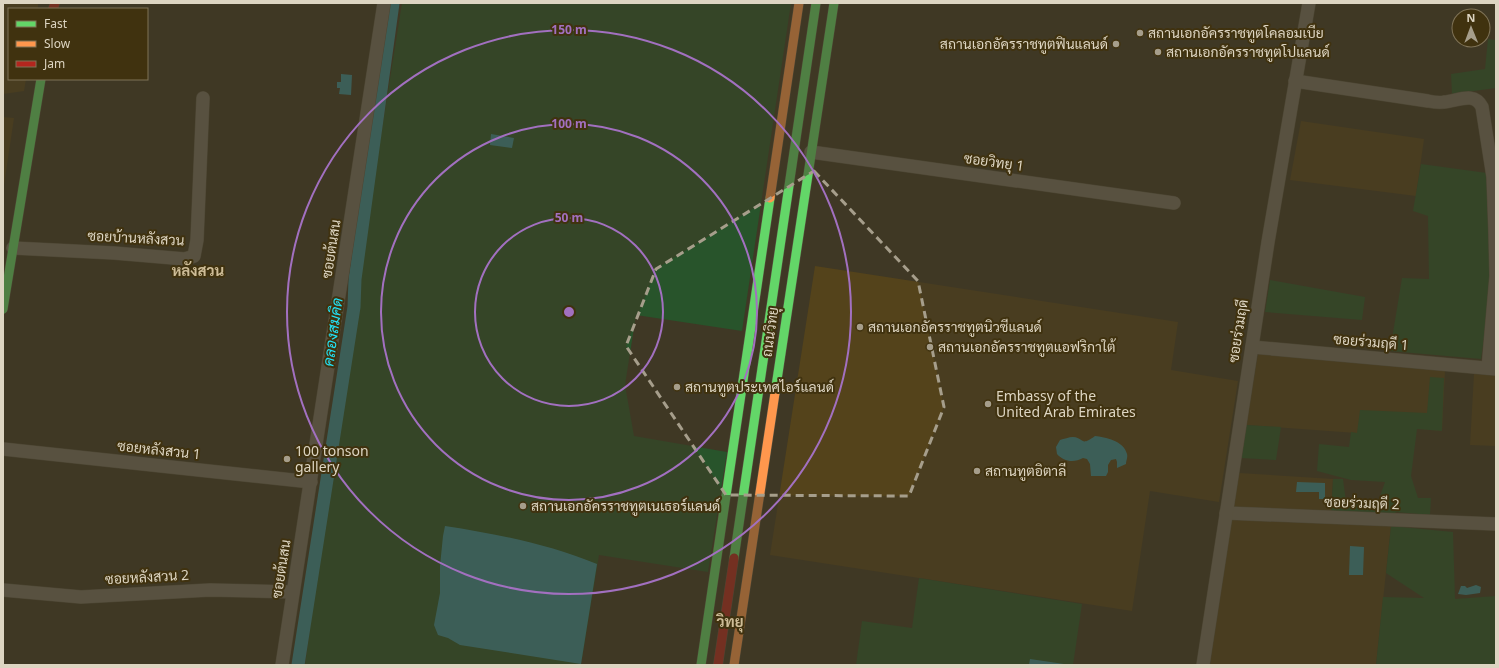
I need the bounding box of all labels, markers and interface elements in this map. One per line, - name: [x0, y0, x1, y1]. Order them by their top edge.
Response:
- legend: [8, 8, 148, 80]
- north arrow: [1451, 8, 1491, 48]
- text: N: [1466, 10, 1475, 25]
- text: Fast: [44, 15, 68, 32]
- text: 150 m: [551, 21, 587, 38]
- place label: สถานเอกอัครราชทูตโคลอมเบีย: [1148, 23, 1324, 43]
- marker: สถานเอกอัครราชทูตโคลอมเบีย: [1135, 28, 1145, 38]
- place label: สถานเอกอัครราชทูตฟินแลนด์: [940, 34, 1108, 54]
- text: Slow: [44, 35, 71, 52]
- marker: สถานเอกอัครราชทูตฟินแลนด์: [1111, 39, 1121, 49]
- place label: สถานเอกอัครราชทูตโปแลนด์: [1166, 42, 1330, 62]
- marker: สถานเอกอัครราชทูตโปแลนด์: [1153, 47, 1163, 57]
- text: Jam: [43, 55, 65, 72]
- text: 100 m: [551, 115, 587, 132]
- street label: ซอยวิทยุ 1: [962, 148, 1026, 176]
- text: 50 m: [555, 209, 583, 226]
- street label: ซอยต้นสน: [316, 218, 345, 280]
- street label: ซอยบ้านหลังสวน: [87, 225, 185, 250]
- district label: หลังสวน: [172, 260, 225, 280]
- water label: คลองสมคิด: [317, 296, 347, 368]
- street label: ซอยร่วมฤดี: [1223, 298, 1252, 364]
- centre of rings: [562, 305, 576, 319]
- street label: ถนนวิทยุ: [757, 306, 783, 358]
- place label: สถานเอกอัครราชทูตนิวซีแลนด์: [868, 317, 1042, 337]
- marker: สถานเอกอัครราชทูตนิวซีแลนด์: [855, 322, 865, 332]
- street label: ซอยร่วมฤดี 1: [1333, 329, 1409, 354]
- place label: สถานเอกอัครราชทูตแอฟริกาใต้: [938, 337, 1116, 357]
- marker: สถานเอกอัครราชทูตแอฟริกาใต้: [925, 342, 935, 352]
- place label: สถานทูตประเทศไอร์แลนด์: [685, 377, 834, 397]
- marker: สถานทูตประเทศไอร์แลนด์: [672, 382, 682, 392]
- place label: Embassy of the United Arab Emirates: [996, 386, 1136, 421]
- marker: Embassy of the United Arab Emirates: [983, 399, 993, 409]
- street label: ซอยหลังสวน 1: [116, 436, 202, 463]
- place label: 100 tonson gallery: [295, 441, 369, 476]
- marker: 100 tonson gallery: [282, 454, 292, 464]
- place label: สถานทูตอิตาลี: [985, 461, 1066, 481]
- marker: สถานทูตอิตาลี: [972, 466, 982, 476]
- street label: ซอยร่วมฤดี 2: [1324, 492, 1400, 513]
- place label: สถานเอกอัครราชทูตเนเธอร์แลนด์: [531, 496, 720, 516]
- marker: สถานเอกอัครราชทูตเนเธอร์แลนด์: [518, 501, 528, 511]
- street label: ซอยต้นสน: [266, 538, 295, 600]
- street label: ซอยหลังสวน 2: [104, 565, 189, 588]
- district label: วิทยุ: [715, 611, 744, 633]

